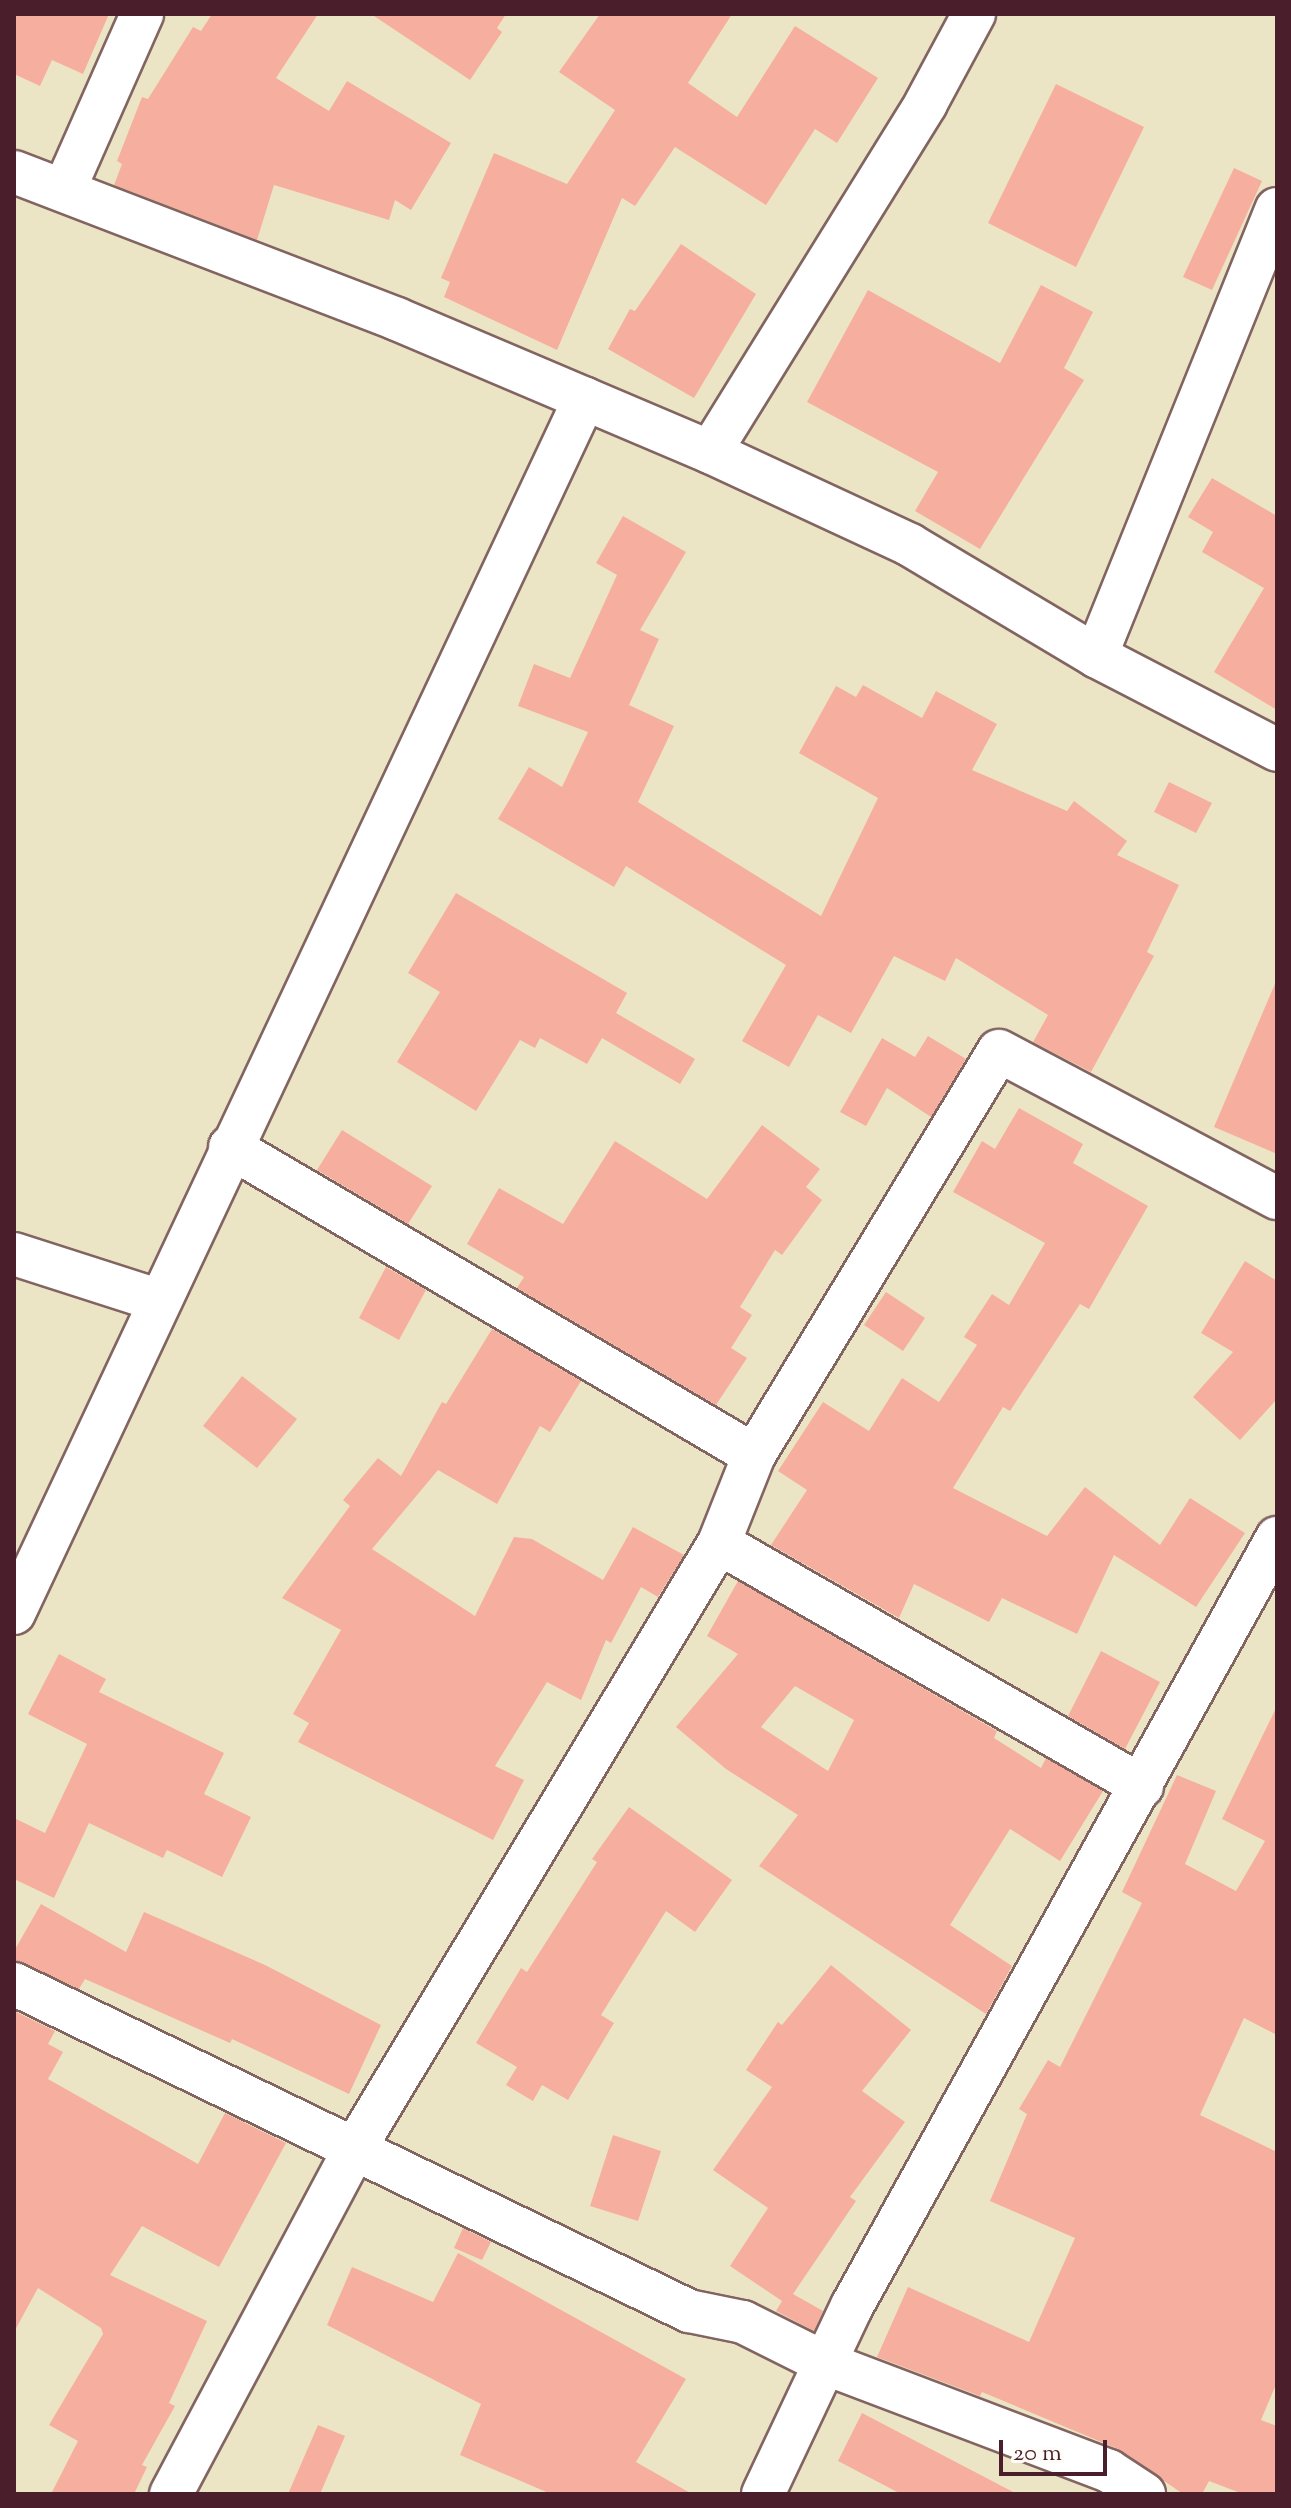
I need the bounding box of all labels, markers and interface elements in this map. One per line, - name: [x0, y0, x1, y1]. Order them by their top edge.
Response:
- scale bar: [1003, 2424, 1111, 2474]
- text: 20 m: [1013, 2437, 1062, 2471]

